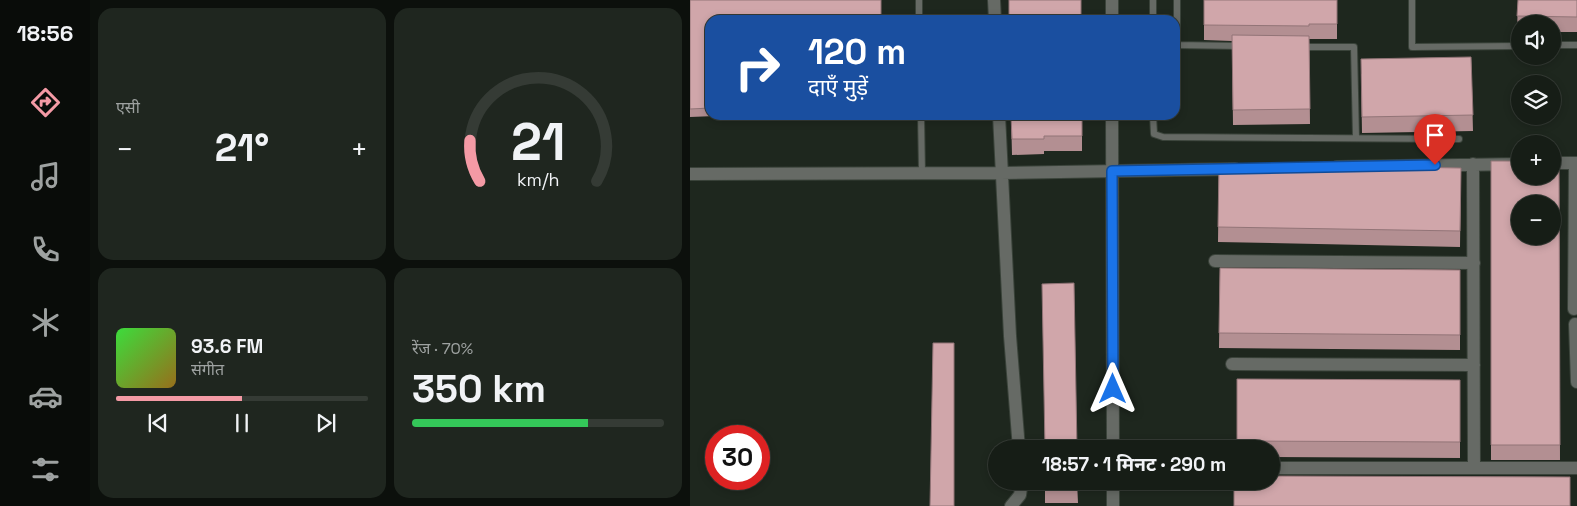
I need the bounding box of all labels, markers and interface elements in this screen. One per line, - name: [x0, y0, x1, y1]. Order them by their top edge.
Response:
- map controls: [1511, 15, 1561, 245]
- button: sound: [1511, 15, 1561, 65]
- text: 18:56: [17, 19, 73, 47]
- text: 120 m: [808, 30, 906, 74]
- icon: right: [725, 35, 790, 100]
- text: दाएँ मुड़ें: [808, 73, 868, 101]
- button: layers: [1511, 75, 1561, 125]
- icon: directions: [28, 85, 63, 120]
- text: एसी: [116, 97, 140, 118]
- text: 21: [511, 109, 565, 175]
- pin: [1414, 114, 1456, 165]
- icon: arrive: [1421, 121, 1449, 149]
- text: 21°: [215, 124, 269, 172]
- text: −: [116, 131, 133, 167]
- text: +: [351, 131, 368, 167]
- button: +: [1511, 135, 1561, 185]
- icon: music: [28, 159, 63, 194]
- text: km/h: [517, 168, 559, 191]
- button: −: [1511, 195, 1561, 245]
- icon: phone: [28, 232, 63, 267]
- icon: climate: [28, 305, 63, 340]
- text: 93.6 FM: [191, 334, 263, 359]
- text: रेंज · 70%: [412, 338, 473, 359]
- text: संगीत: [191, 359, 224, 380]
- position arrow: [1086, 362, 1138, 414]
- text: 350 km: [412, 365, 546, 413]
- icon: car: [28, 379, 63, 414]
- icon: previous: [144, 409, 172, 437]
- icon: pause: [228, 409, 256, 437]
- icon: next: [312, 409, 340, 437]
- speed limit sign: 30: [705, 425, 770, 490]
- icon: filters: [28, 452, 63, 487]
- text: 18:57 · 1 मिनट · 290 m: [1042, 452, 1226, 477]

